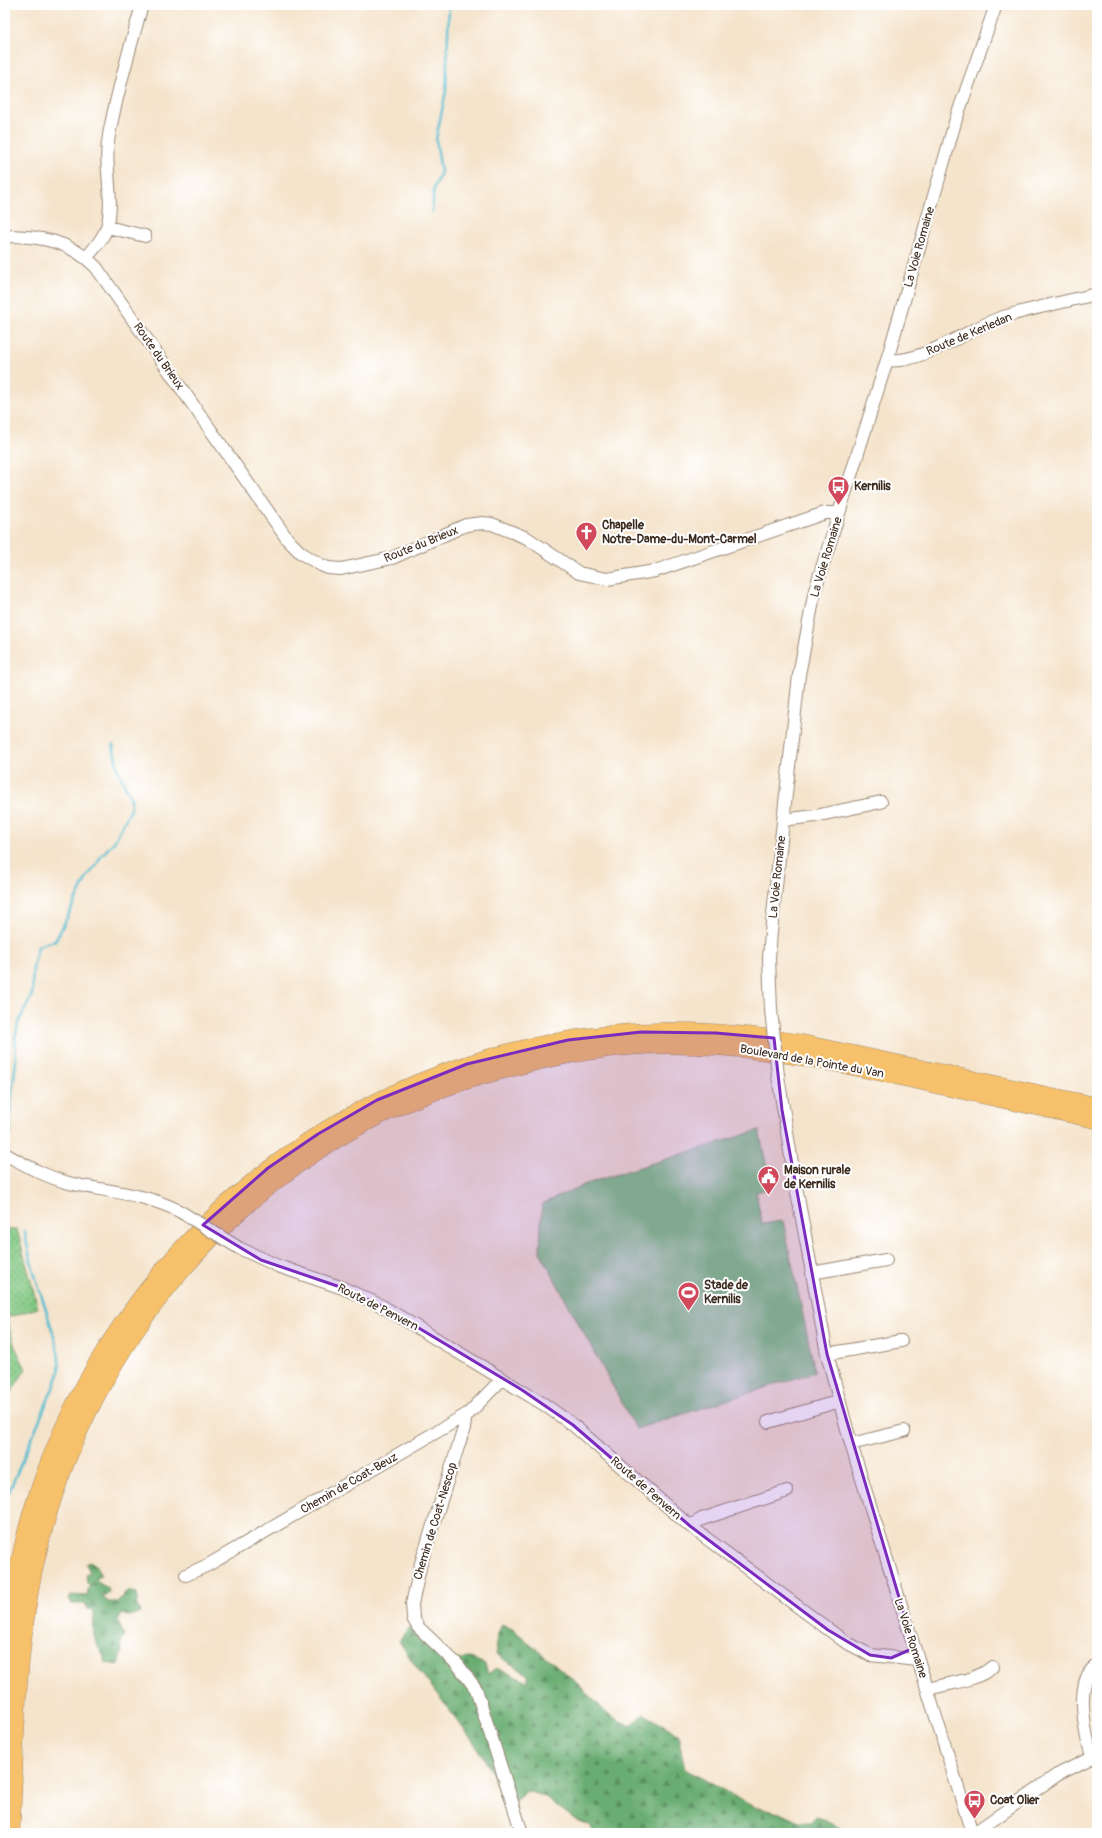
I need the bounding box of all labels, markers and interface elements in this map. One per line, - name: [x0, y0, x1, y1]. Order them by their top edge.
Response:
- street label: La Voie Romaine: [901, 205, 938, 289]
- street label: Route de Kerledan: [924, 310, 1014, 359]
- street label: Route du Brieux: [130, 320, 187, 393]
- bus stop icon: Kernilis: [826, 473, 852, 506]
- place label: Kernilis: [854, 479, 891, 494]
- street label: La Voie Romaine: [807, 515, 846, 599]
- place label: Chapelle Notre-Dame-du-Mont-Carmel: [602, 518, 757, 547]
- church icon: Chapelle Notre-Dame-du-Mont-Carmel: [573, 519, 599, 552]
- street label: Route du Brieux: [382, 523, 460, 566]
- street label: La Voie Romaine: [766, 835, 789, 919]
- street label: Boulevard de la Pointe du Van: [739, 1041, 885, 1082]
- place label: Maison rurale de Kernilis: [784, 1163, 851, 1192]
- public building icon: Maison rurale de Kernilis: [755, 1164, 781, 1197]
- place label: Stade de Kernilis: [704, 1278, 749, 1307]
- sports icon: Stade de Kernilis: [675, 1279, 701, 1312]
- street label: Route de Penvern: [335, 1281, 421, 1334]
- street label: Chemin de Coat-Beuz: [298, 1450, 400, 1517]
- street label: Route de Penvern: [607, 1454, 684, 1523]
- street label: Chemin de Coat-Nescop: [410, 1460, 461, 1582]
- street label: La Voie Romaine: [891, 1596, 931, 1680]
- bus stop icon: Coat Olier: [962, 1787, 988, 1820]
- place label: Coat Olier: [990, 1793, 1040, 1808]

